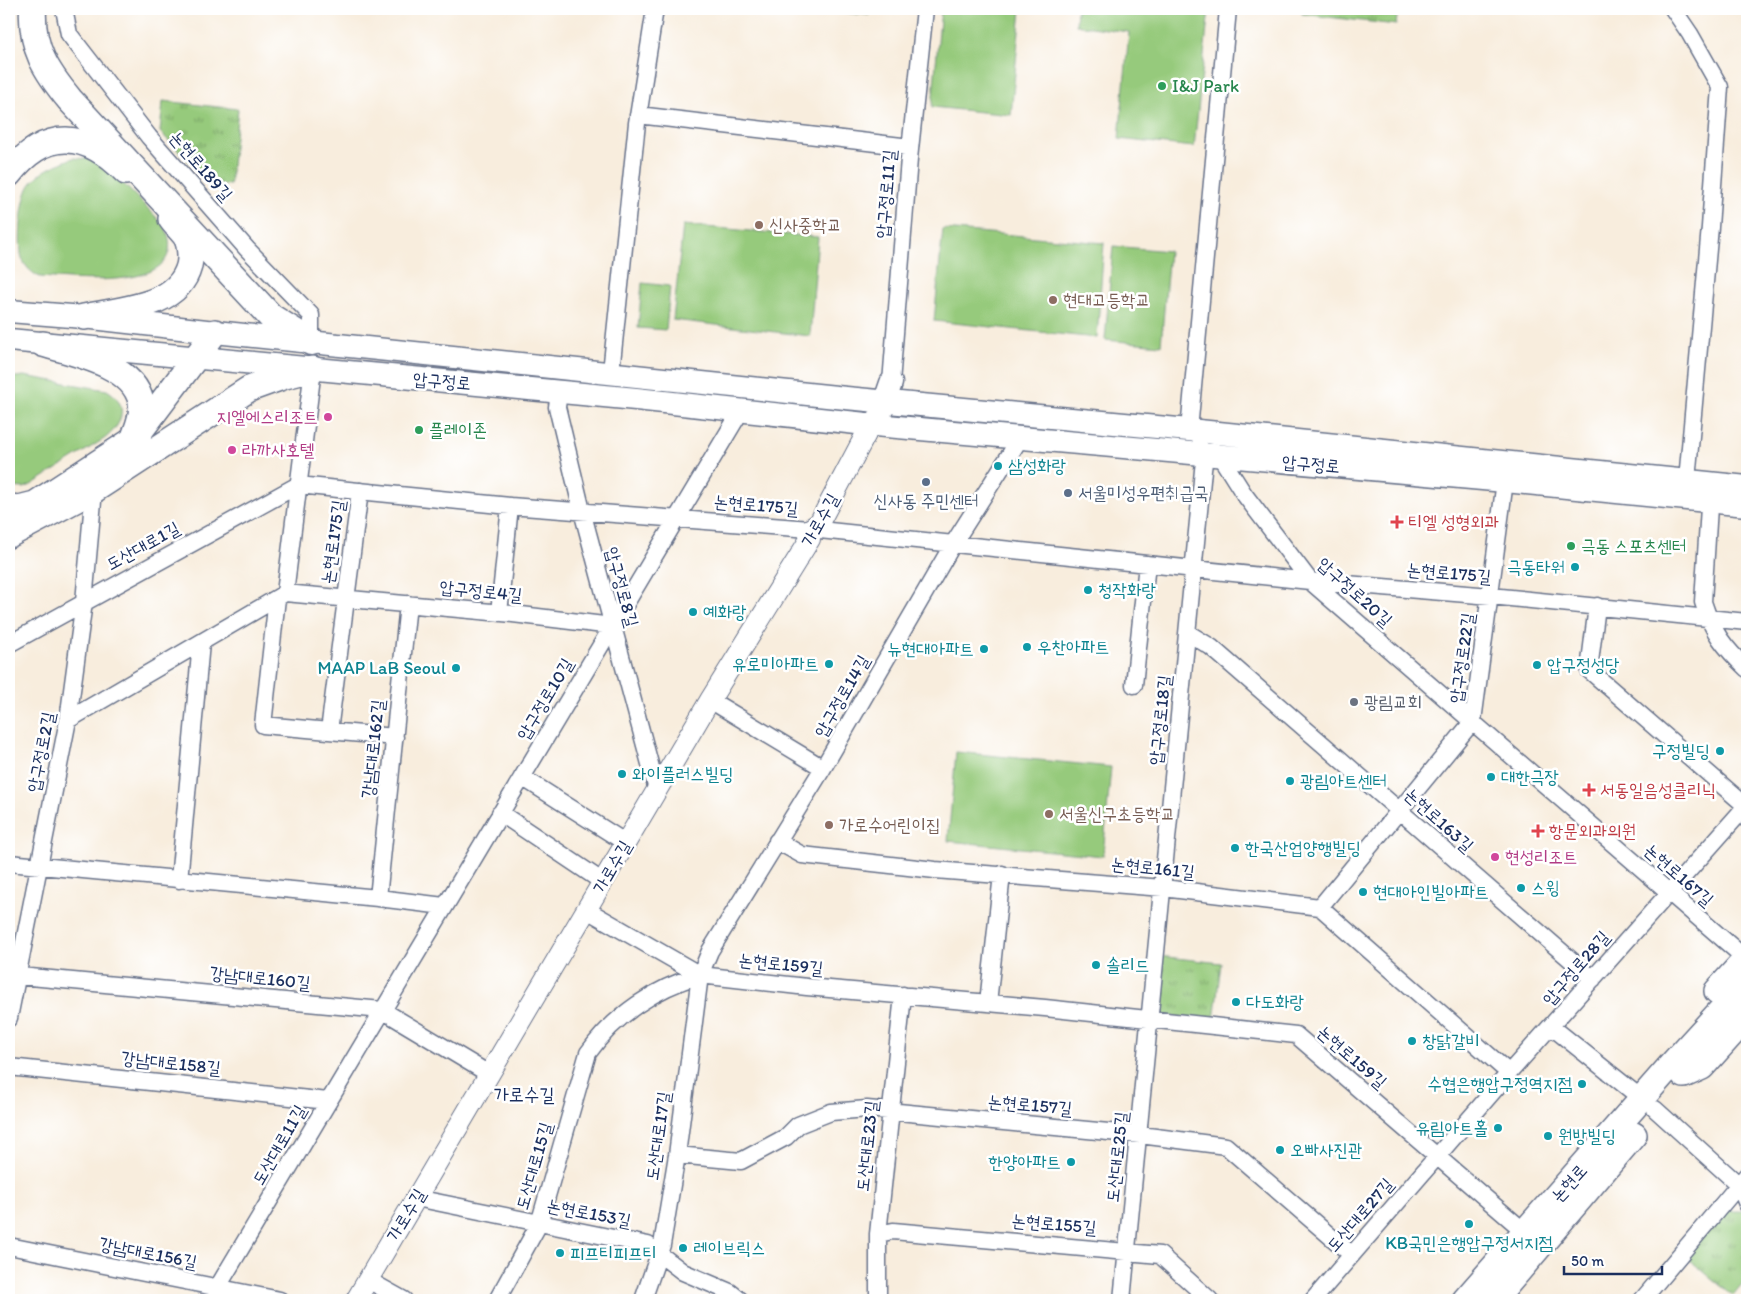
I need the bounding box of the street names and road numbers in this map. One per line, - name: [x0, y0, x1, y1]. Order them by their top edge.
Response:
- street label: 논현로189길: [165, 126, 238, 206]
- street label: 압구정로11길: [871, 148, 901, 239]
- street label: 압구정로: [412, 368, 472, 394]
- street label: 압구정로: [1281, 451, 1341, 477]
- street label: 가로수길: [796, 489, 844, 551]
- street label: 논현로175길: [713, 490, 800, 520]
- street label: 논현로175길: [316, 498, 350, 585]
- street label: 도산대로1길: [102, 517, 184, 575]
- street label: 압구정로8길: [601, 544, 643, 630]
- street label: 압구정로20길: [1313, 553, 1397, 632]
- street label: 논현로175길: [1406, 558, 1493, 588]
- street label: 압구정로4길: [438, 576, 524, 606]
- street label: 압구정로22길: [1445, 611, 1479, 705]
- street label: 압구정로14길: [810, 650, 875, 741]
- street label: 압구정로10길: [512, 654, 578, 744]
- street label: 압구정로18길: [1144, 673, 1176, 766]
- street label: 강남대로162길: [357, 698, 389, 800]
- street label: 압구정로2길: [22, 709, 60, 794]
- street label: 논현로163길: [1400, 783, 1479, 857]
- street label: 가로수길: [588, 836, 636, 898]
- street label: 논현로167길: [1640, 839, 1719, 911]
- street label: 논현로161길: [1110, 853, 1197, 883]
- street label: 압구정로28길: [1538, 926, 1615, 1010]
- street label: 논현로159길: [738, 949, 825, 979]
- street label: 강남대로160길: [208, 962, 312, 994]
- street label: 논현로159길: [1313, 1021, 1392, 1094]
- street label: 강남대로158길: [120, 1047, 222, 1079]
- street label: 도산대로17길: [641, 1090, 675, 1182]
- street label: 논현로157길: [987, 1090, 1074, 1120]
- street label: 도산대로23길: [851, 1099, 883, 1193]
- street label: 도산대로11길: [247, 1100, 311, 1189]
- street label: 도산대로25길: [1101, 1110, 1133, 1204]
- street label: 도산대로15길: [511, 1119, 557, 1212]
- street label: 논현로: [1546, 1159, 1592, 1207]
- street label: 도산대로27길: [1322, 1173, 1398, 1256]
- street label: 가로수길: [382, 1184, 431, 1245]
- street label: 논현로153길: [545, 1194, 634, 1232]
- street label: 논현로155길: [1011, 1209, 1098, 1239]
- street label: 강남대로156길: [97, 1233, 200, 1273]

